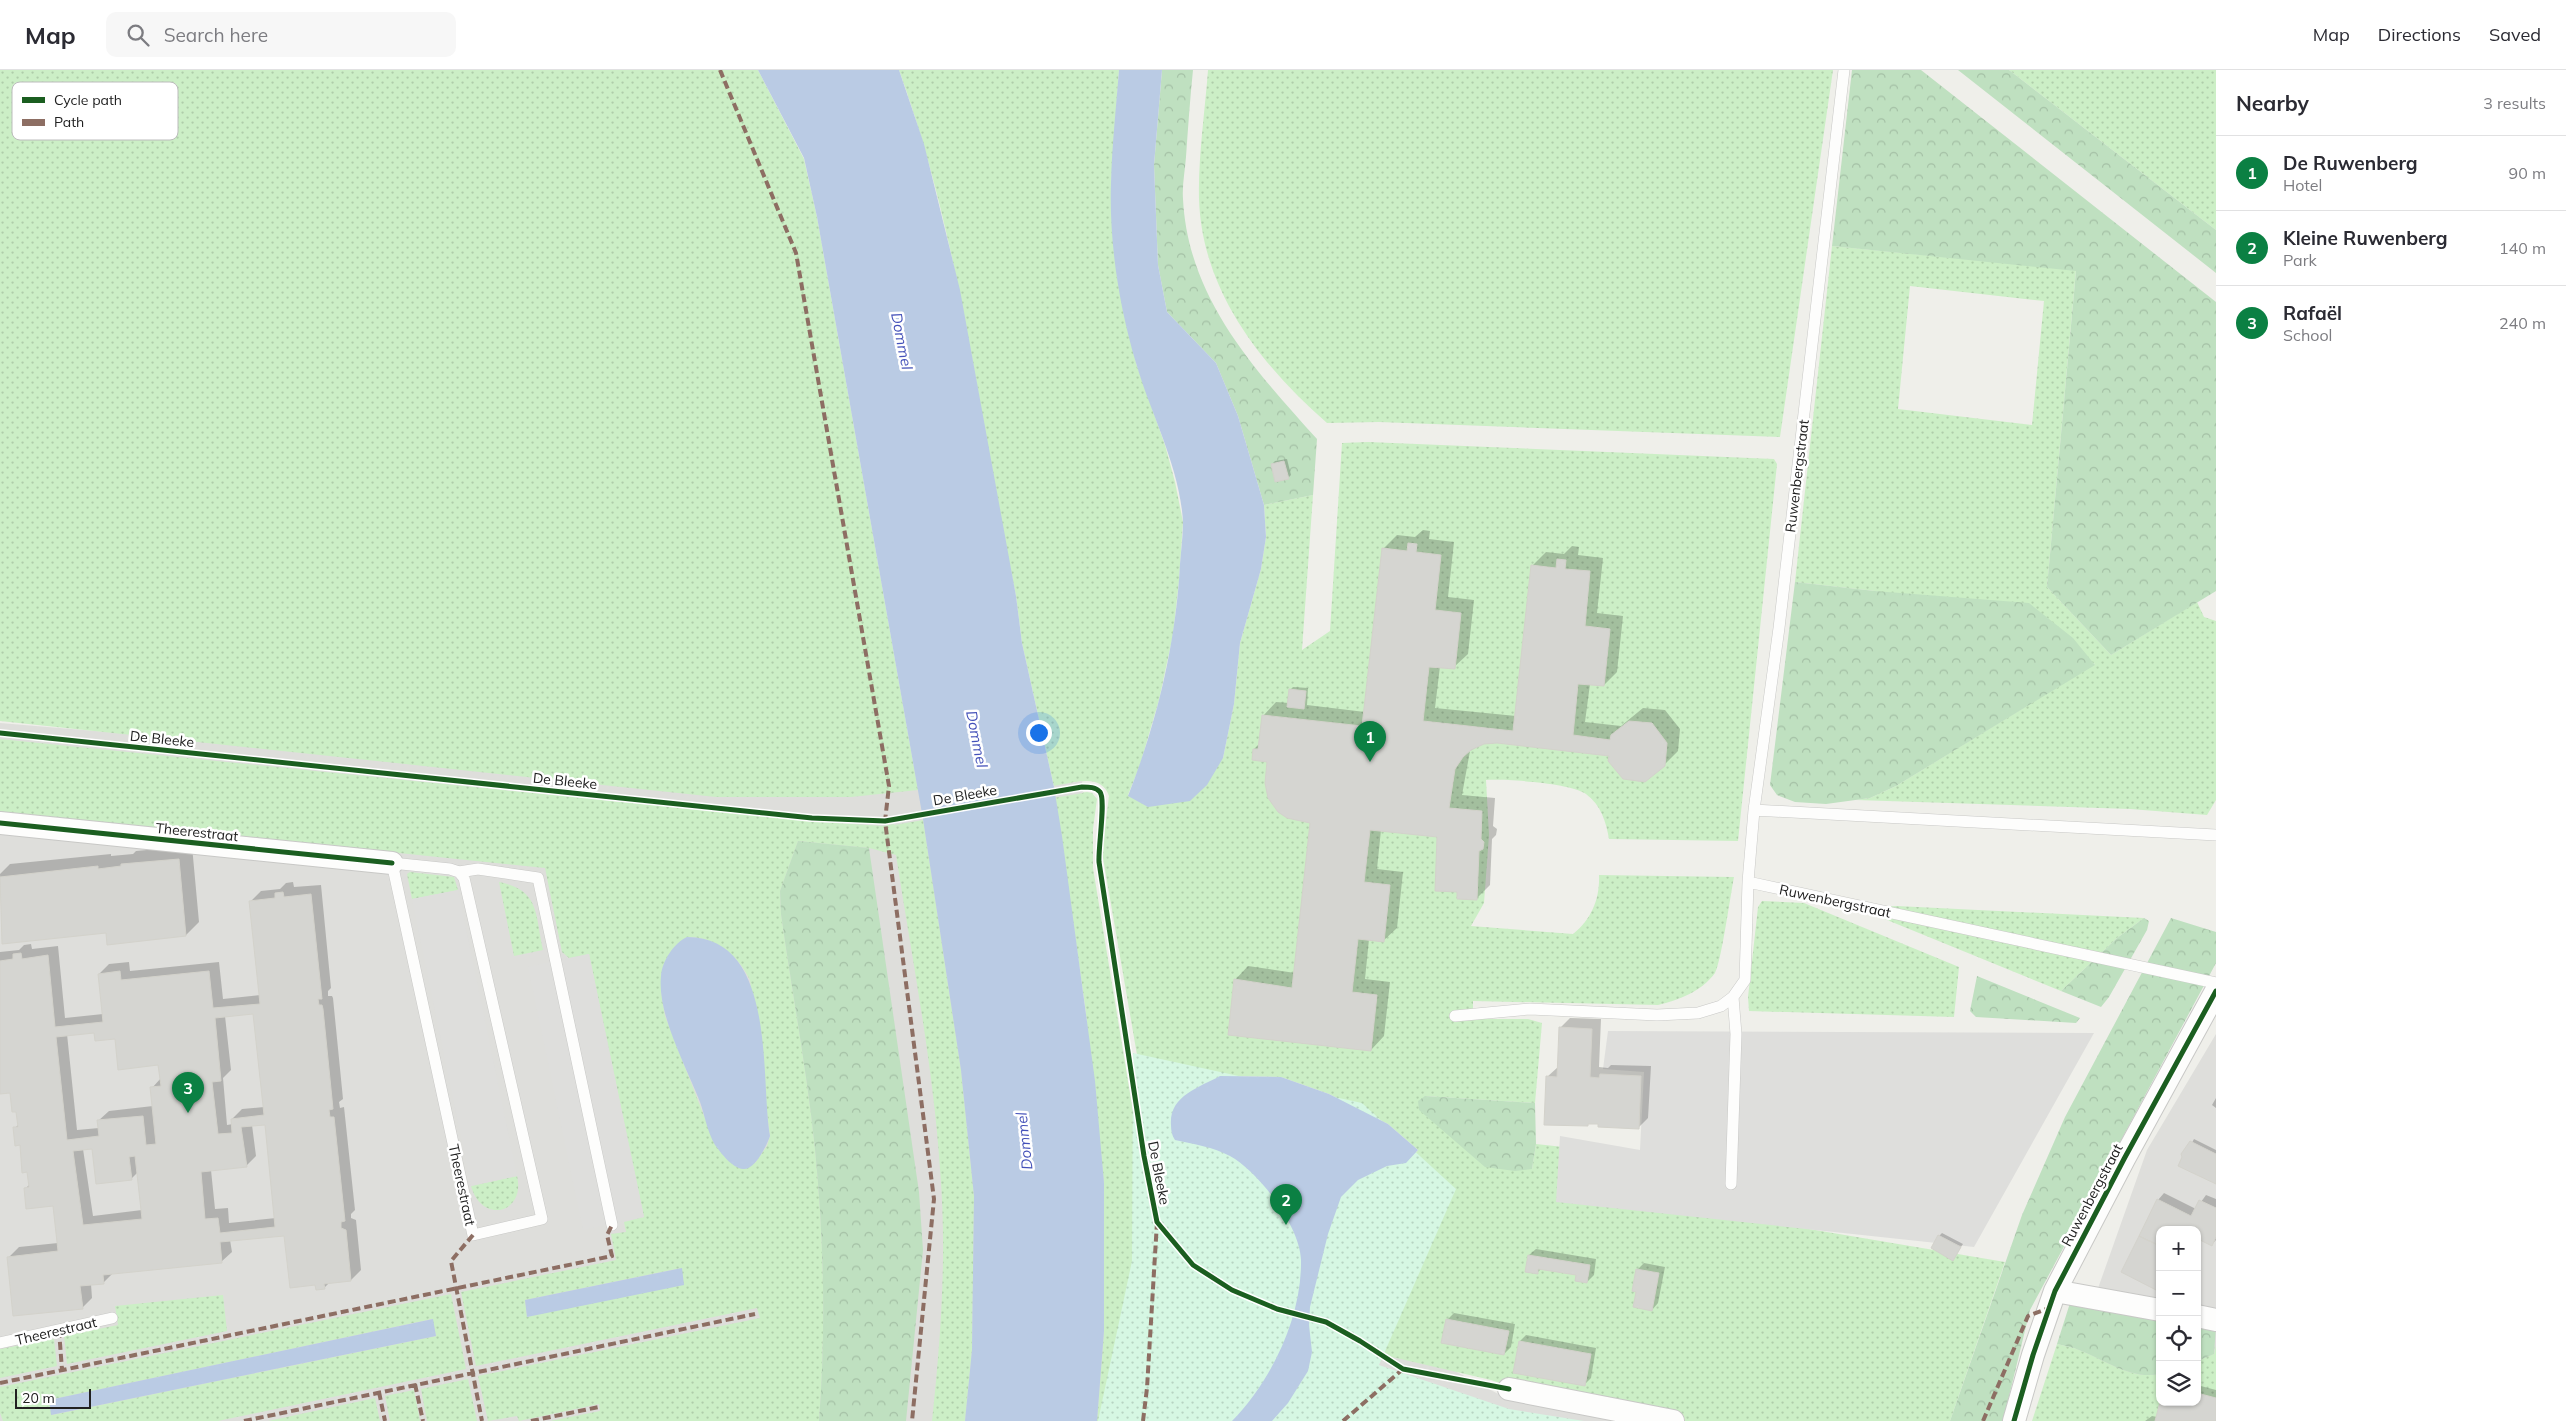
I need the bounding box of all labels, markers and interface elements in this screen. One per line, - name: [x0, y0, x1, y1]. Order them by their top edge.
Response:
- search box: [106, 12, 456, 57]
- text: Map: [25, 20, 76, 50]
- icon: search: [124, 21, 152, 49]
- text: Search here: [164, 23, 268, 47]
- text: Map: [2313, 23, 2350, 46]
- text: Directions: [2378, 23, 2461, 46]
- text: Saved: [2489, 23, 2541, 46]
- legend: [12, 82, 178, 140]
- text: Nearby: [2236, 90, 2309, 116]
- text: Cycle path: [54, 91, 122, 109]
- text: 3 results: [2483, 93, 2546, 113]
- text: Path: [54, 113, 84, 131]
- text: De Ruwenberg: [2283, 151, 2418, 175]
- text: 1: [2247, 163, 2257, 183]
- text: 90 m: [2509, 163, 2546, 183]
- text: Hotel: [2283, 175, 2322, 195]
- text: Kleine Ruwenberg: [2283, 226, 2448, 250]
- text: 2: [2247, 238, 2257, 258]
- text: 140 m: [2499, 238, 2546, 258]
- text: Park: [2283, 250, 2317, 270]
- text: Rafaël: [2283, 301, 2342, 325]
- water label: Dommel: [887, 311, 917, 372]
- text: 3: [2247, 313, 2257, 333]
- text: 240 m: [2499, 313, 2546, 333]
- text: School: [2283, 325, 2332, 345]
- street label: Ruwenbergstraat: [1781, 418, 1813, 533]
- water label: Dommel: [962, 709, 992, 770]
- your location: [1026, 720, 1052, 746]
- pin: 1: [1354, 721, 1386, 762]
- street label: De Bleeke: [129, 727, 195, 751]
- street label: De Bleeke: [532, 769, 598, 793]
- street label: De Bleeke: [932, 781, 998, 809]
- street label: Theerestraat: [155, 819, 239, 845]
- street label: Ruwenbergstraat: [1778, 880, 1893, 922]
- pin: 3: [172, 1072, 204, 1113]
- water label: Dommel: [1011, 1111, 1036, 1171]
- street label: De Bleeke: [1144, 1140, 1174, 1206]
- street label: Ruwenbergstraat: [2057, 1141, 2127, 1249]
- street label: Theerestraat: [445, 1143, 479, 1228]
- pin: 2: [1270, 1184, 1302, 1225]
- map controls: [2156, 1226, 2201, 1406]
- button: +: [2156, 1226, 2201, 1271]
- button: −: [2156, 1271, 2201, 1316]
- street label: Theerestraat: [14, 1313, 99, 1349]
- button: locate: [2156, 1316, 2201, 1361]
- button: layers: [2156, 1361, 2201, 1406]
- scale bar: [15, 1386, 91, 1409]
- text: 20 m: [22, 1389, 55, 1407]

